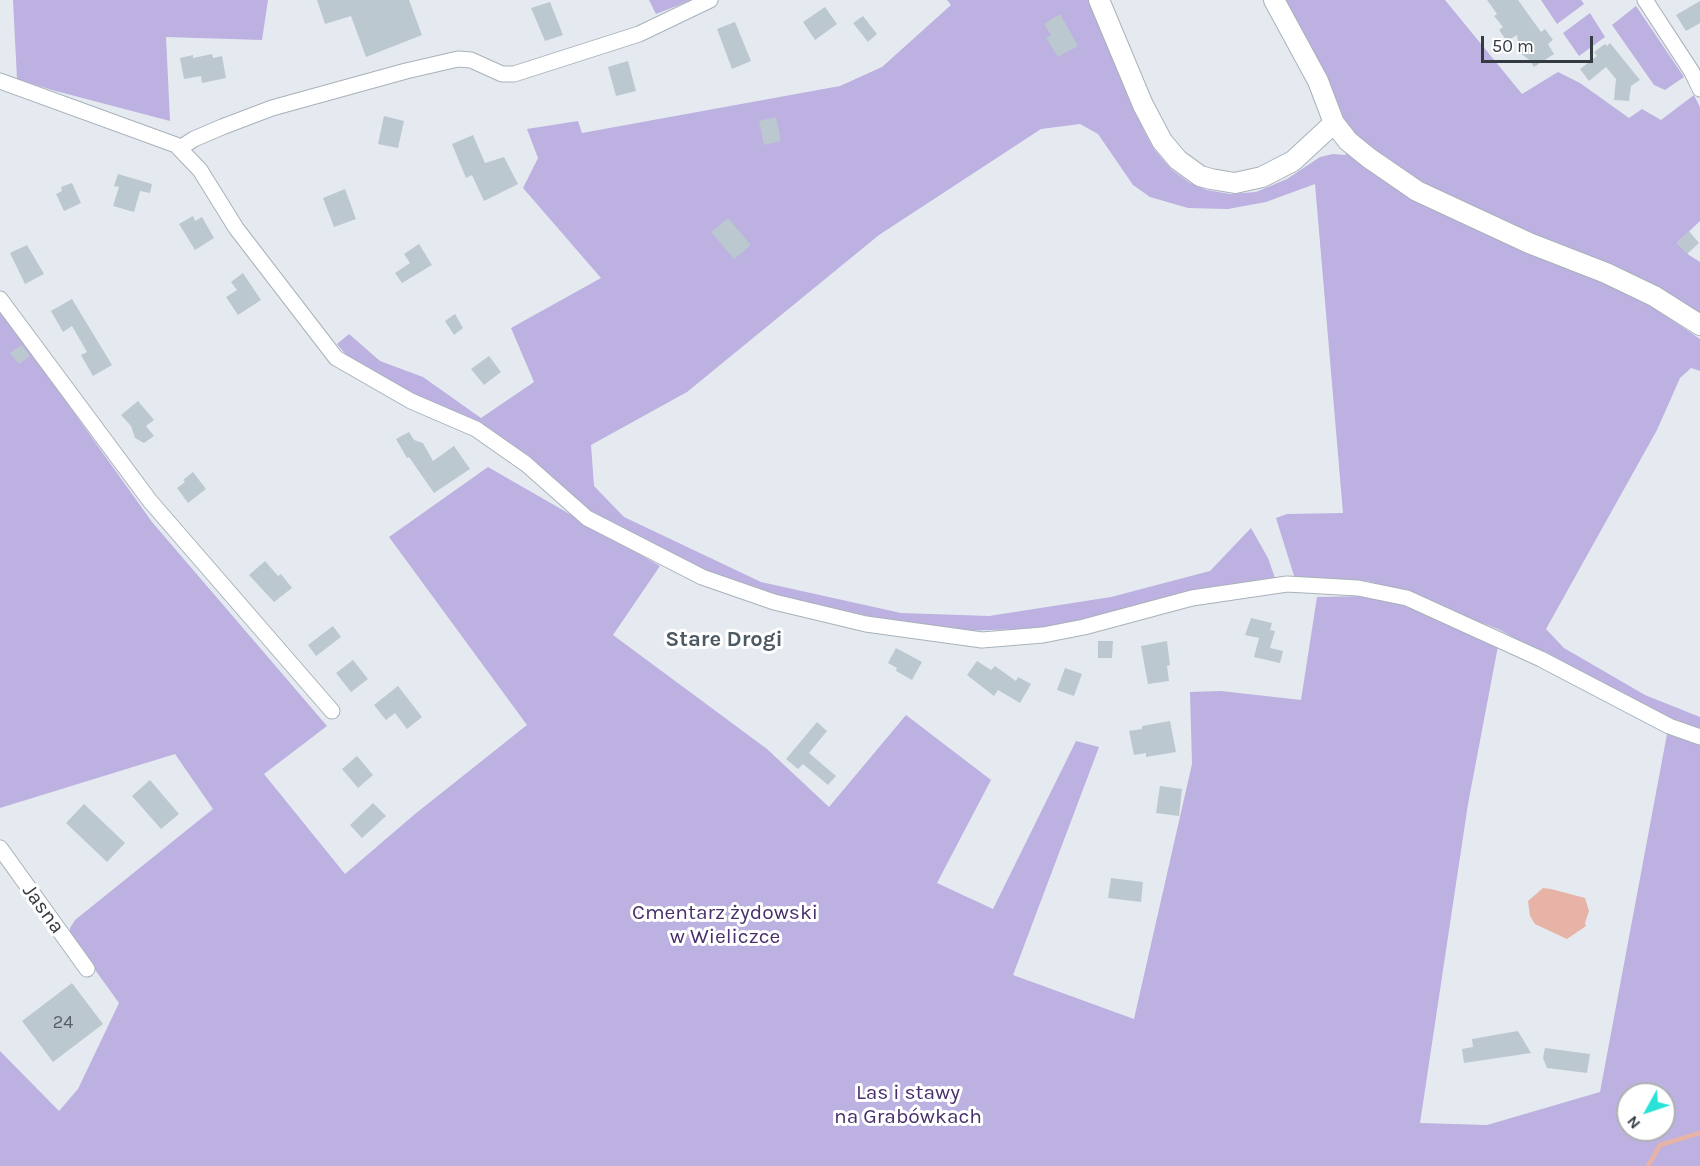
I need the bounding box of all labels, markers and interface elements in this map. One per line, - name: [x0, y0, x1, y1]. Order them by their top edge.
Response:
- scale bar: [1484, 24, 1596, 62]
- text: 50 m: [1492, 35, 1534, 57]
- district label: Stare Drogi: [665, 627, 783, 653]
- street label: Jasna: [17, 879, 69, 939]
- park label: Cmentarz żydowski w Wieliczce: [632, 900, 818, 950]
- house number: 24: [53, 1012, 73, 1034]
- park label: Las i stawy na Grabówkach: [834, 1080, 982, 1130]
- north arrow: [1616, 1082, 1676, 1142]
- text: N: [1622, 1112, 1644, 1133]

